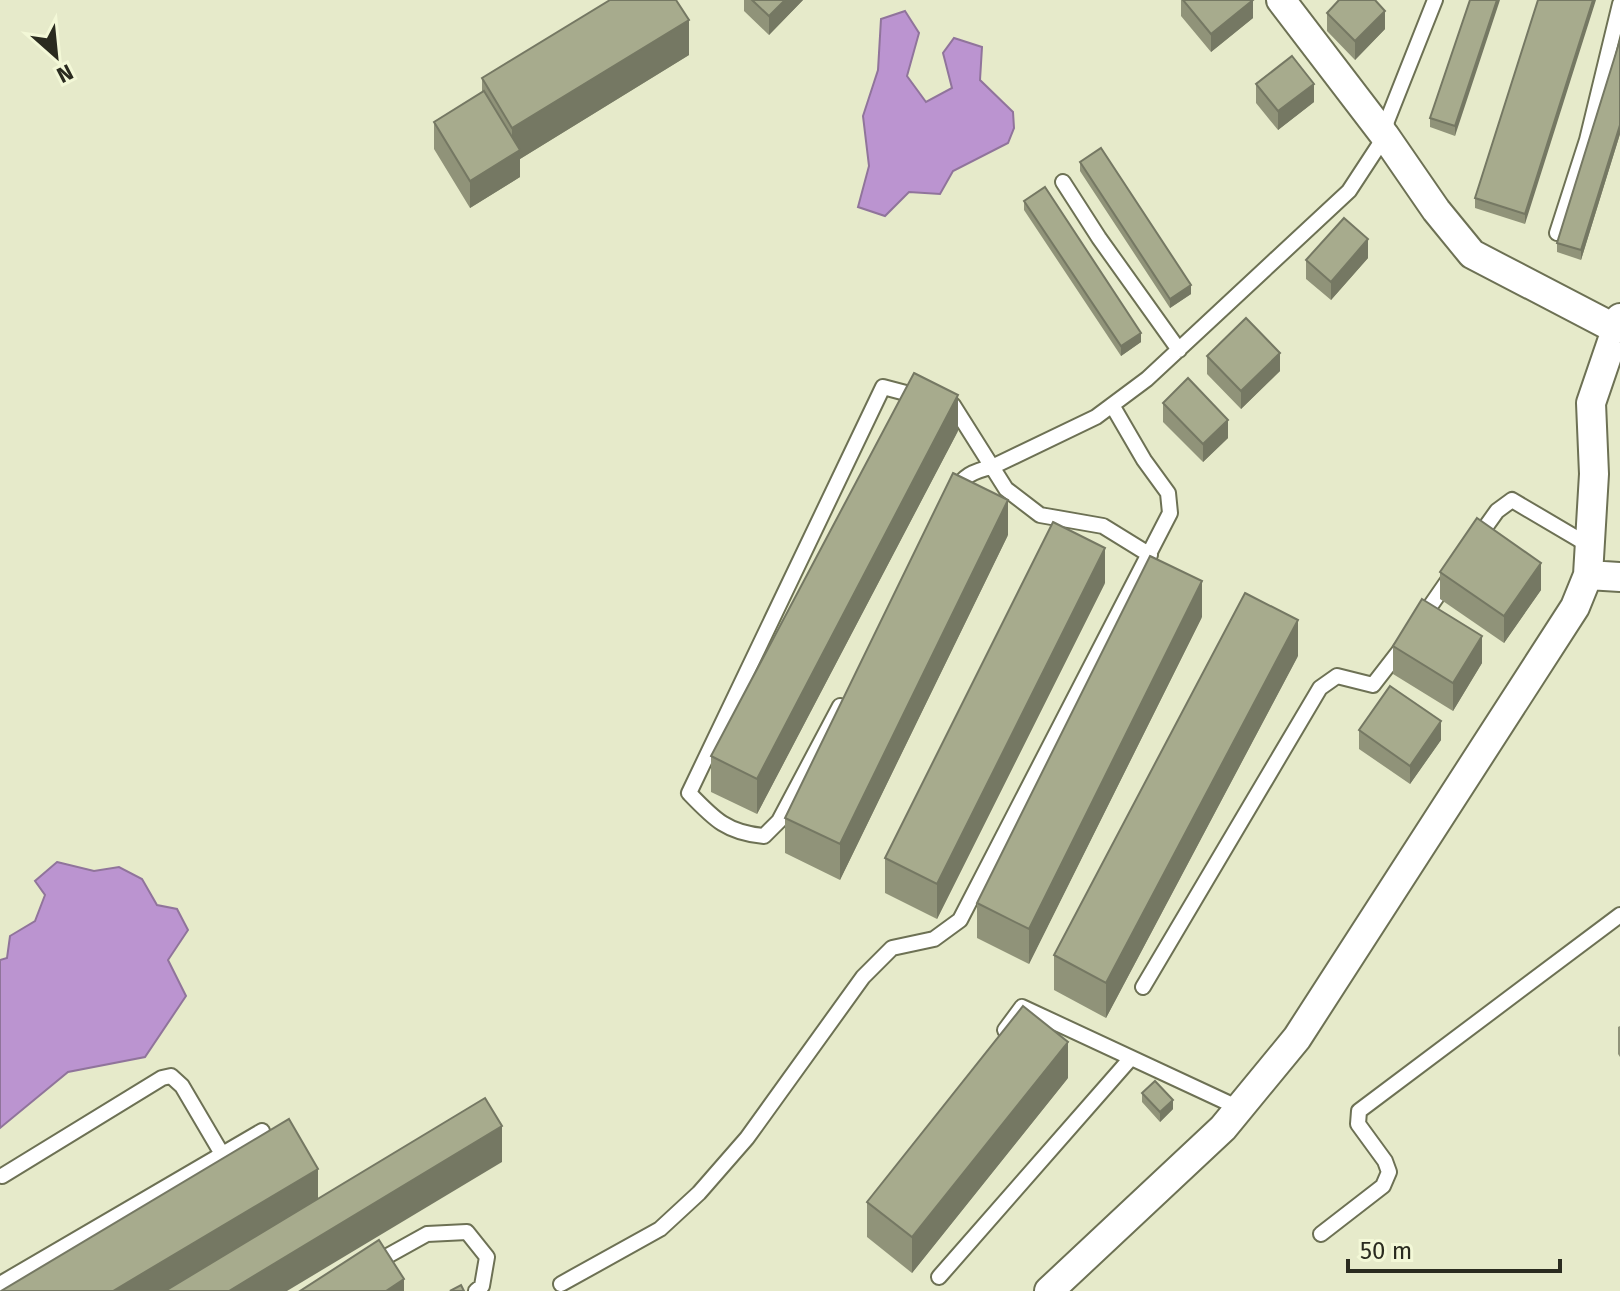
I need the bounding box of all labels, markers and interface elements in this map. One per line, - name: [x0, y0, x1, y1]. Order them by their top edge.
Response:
- north arrow: [16, 16, 96, 96]
- text: N: [52, 58, 77, 89]
- scale bar: [1348, 1223, 1560, 1273]
- text: 50 m: [1360, 1237, 1412, 1265]

